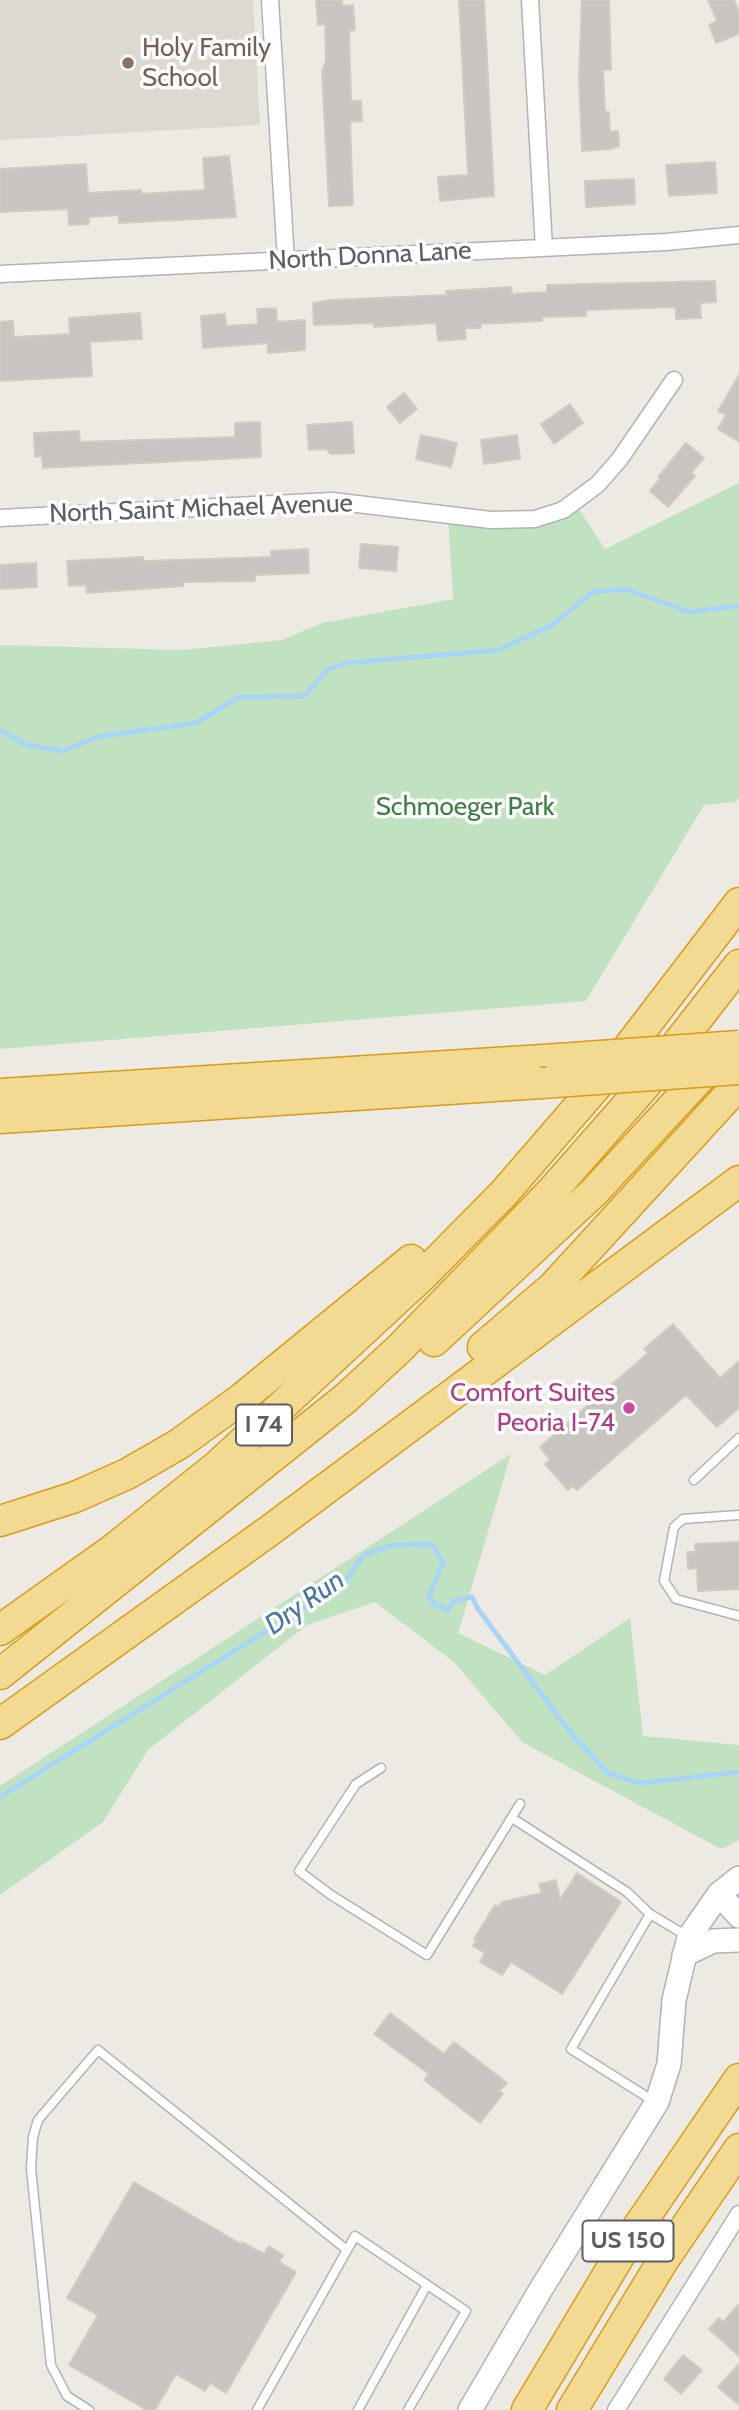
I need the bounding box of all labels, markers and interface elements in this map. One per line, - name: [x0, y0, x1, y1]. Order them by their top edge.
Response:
- place label: Holy Family School: [142, 32, 271, 94]
- marker: Holy Family School: [120, 55, 136, 71]
- street label: North Donna Lane: [268, 235, 472, 277]
- street label: North Saint Michael Avenue: [49, 488, 353, 530]
- park label: Schmoeger Park: [376, 791, 554, 823]
- place label: Comfort Suites Peoria I-74: [450, 1377, 615, 1438]
- marker: Comfort Suites Peoria I-74: [621, 1400, 637, 1416]
- road number: I 74: [236, 1405, 292, 1446]
- water label: Dry Run: [259, 1564, 351, 1642]
- road number: US 150: [582, 2220, 674, 2262]

